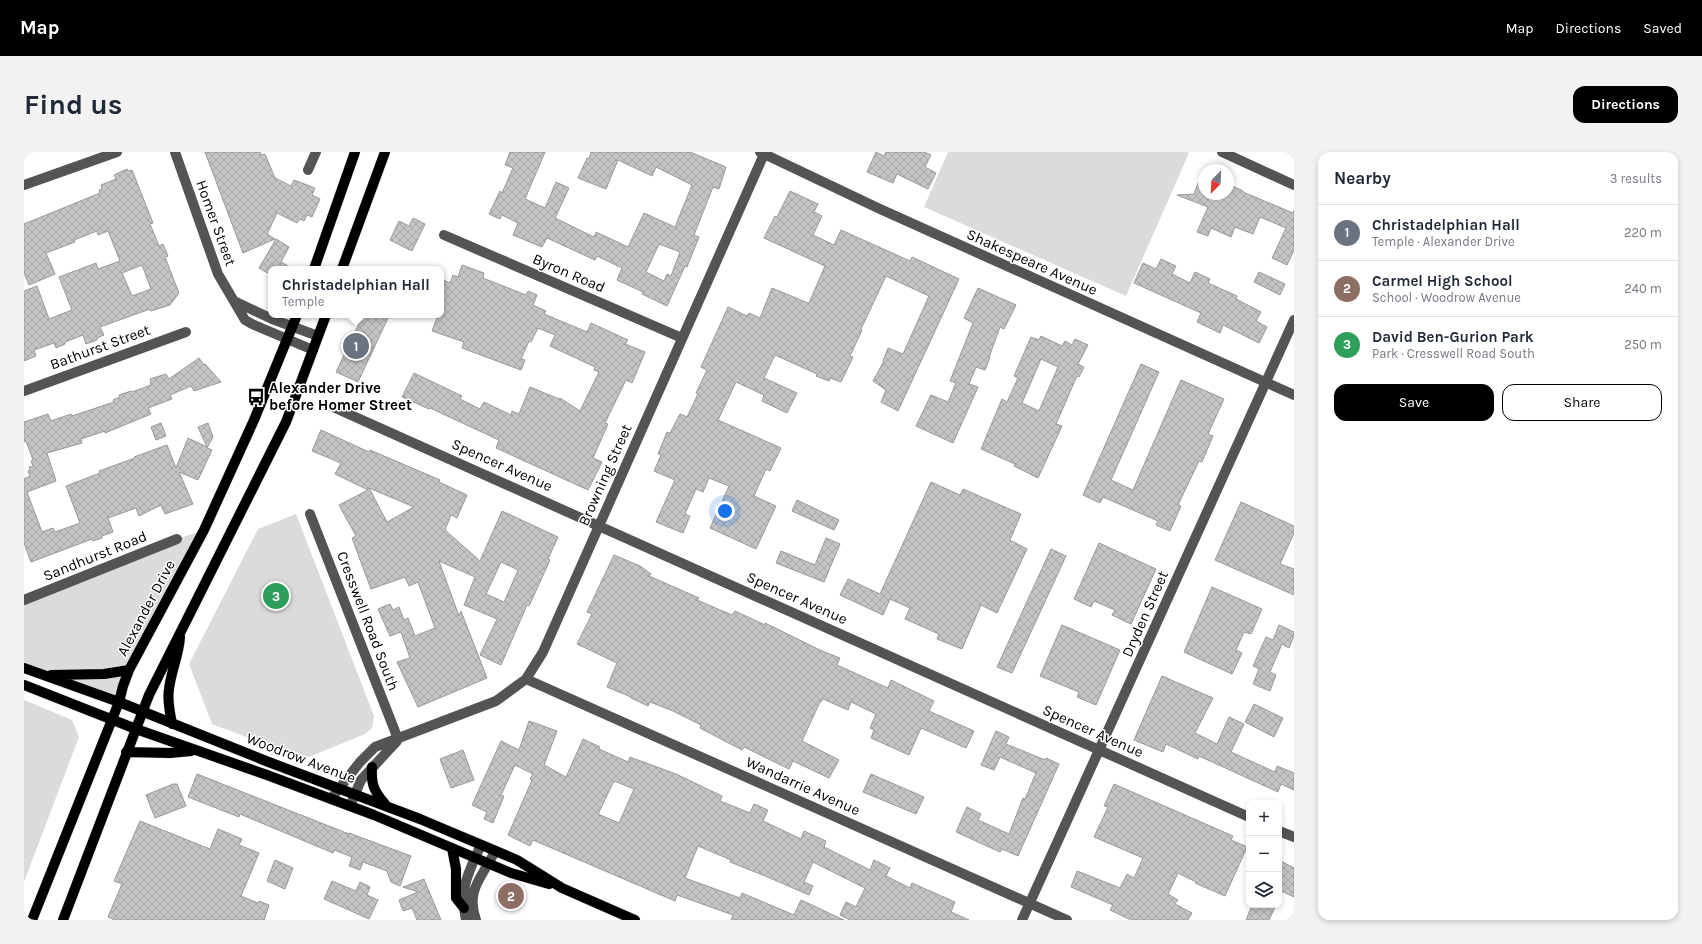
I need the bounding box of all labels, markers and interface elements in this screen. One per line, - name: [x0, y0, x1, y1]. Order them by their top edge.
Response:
- text: Map: [20, 17, 59, 39]
- text: Map: [1506, 20, 1534, 37]
- text: Directions: [1556, 20, 1621, 37]
- text: Saved: [1643, 20, 1682, 37]
- button: Directions: [1573, 86, 1678, 123]
- text: Find us: [24, 88, 123, 121]
- north arrow: [1198, 164, 1234, 200]
- text: Nearby: [1334, 168, 1391, 188]
- text: 3 results: [1610, 171, 1662, 186]
- street label: Homer Street: [192, 178, 240, 269]
- text: Christadelphian Hall: [1372, 216, 1520, 234]
- street label: Shakespeare Avenue: [964, 225, 1100, 299]
- text: 1: [1345, 225, 1349, 240]
- text: 220 m: [1624, 225, 1662, 240]
- text: Temple · Alexander Drive: [1372, 234, 1515, 249]
- street label: Byron Road: [530, 250, 608, 296]
- popup: [268, 266, 444, 318]
- text: Carmel High School: [1372, 272, 1512, 290]
- text: Christadelphian Hall: [282, 276, 430, 294]
- text: 2: [1343, 281, 1351, 296]
- text: 240 m: [1624, 281, 1662, 296]
- text: School · Woodrow Avenue: [1372, 290, 1521, 305]
- text: Temple: [282, 294, 324, 309]
- street label: Bathurst Street: [48, 320, 153, 373]
- text: David Ben-Gurion Park: [1372, 328, 1534, 346]
- pin: 1: [343, 331, 369, 361]
- text: 3: [1343, 337, 1351, 352]
- text: 250 m: [1624, 337, 1662, 352]
- text: Park · Cresswell Road South: [1372, 346, 1535, 361]
- place label: Alexander Drive before Homer Street: [269, 379, 412, 414]
- button: Save: [1334, 384, 1494, 421]
- button: Share: [1502, 384, 1662, 421]
- bus stop icon: Alexander Drive before Homer Street: [246, 387, 266, 407]
- street label: Browning Street: [574, 421, 636, 529]
- street label: Spencer Avenue: [449, 435, 555, 495]
- your location: [715, 501, 735, 521]
- street label: Sandhurst Road: [40, 527, 150, 585]
- street label: Cresswell Road South: [333, 549, 403, 693]
- street label: Alexander Drive: [113, 557, 179, 659]
- street label: Spencer Avenue: [744, 568, 850, 628]
- street label: Dryden Street: [1118, 568, 1172, 660]
- pin: 3: [263, 581, 289, 611]
- street label: Spencer Avenue: [1040, 701, 1146, 761]
- street label: Woodrow Avenue: [244, 729, 358, 787]
- street label: Wandarrie Avenue: [743, 753, 863, 819]
- map controls: [1246, 800, 1282, 908]
- button: +: [1246, 800, 1282, 836]
- button: −: [1246, 836, 1282, 872]
- button: layers: [1246, 872, 1282, 908]
- pin: 2: [498, 881, 524, 911]

